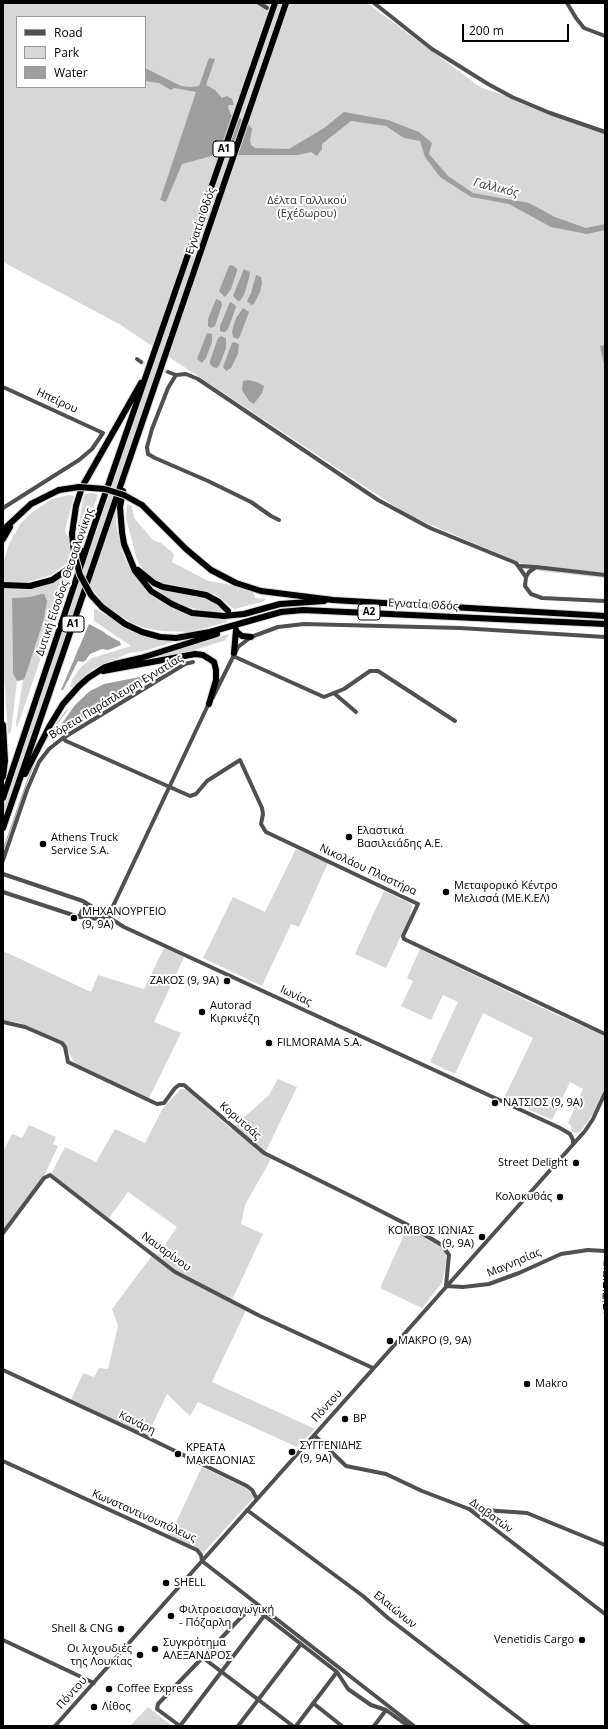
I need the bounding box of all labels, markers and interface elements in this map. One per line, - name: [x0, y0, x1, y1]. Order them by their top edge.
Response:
- legend: [16, 16, 146, 88]
- scale bar: [464, 16, 571, 42]
- text: 200 m: [469, 22, 504, 39]
- text: Road: [54, 24, 83, 41]
- text: Park: [54, 44, 79, 61]
- text: Water: [54, 64, 88, 81]
- road number: Α1: [213, 141, 235, 157]
- water label: Γαλλικός: [472, 175, 520, 201]
- street label: Εγνατία Οδός: [183, 186, 219, 256]
- park label: Δέλτα Γαλλικού (Εχέδωρου): [267, 194, 347, 220]
- street label: Ηπείρου: [34, 386, 80, 416]
- street label: Δυτική Είσοδος Θεσσαλονίκης: [33, 506, 97, 658]
- street label: Εγνατία Οδός: [388, 597, 458, 613]
- road number: Α2: [358, 604, 380, 620]
- road number: Α1: [62, 616, 84, 632]
- street label: Βόρεια Παράπλευρη Εγνατίας: [47, 652, 185, 742]
- place label: Ελαστικά Βασιλειάδης Α.Ε.: [357, 824, 443, 850]
- place label: Athens Truck Service S.A.: [51, 831, 118, 857]
- marker: Ελαστικά Βασιλειάδης Α.Ε.: [344, 832, 354, 842]
- marker: Athens Truck Service S.A.: [38, 839, 48, 849]
- street label: Νικολάου Πλαστήρα: [317, 842, 419, 898]
- place label: Μεταφορικό Κέντρο Μελισσά (ΜΕ.Κ.ΕΛ): [454, 879, 558, 905]
- marker: Μεταφορικό Κέντρο Μελισσά (ΜΕ.Κ.ΕΛ): [441, 887, 451, 897]
- place label: ΜΗΧΑΝΟΥΡΓΕΙΟ (9, 9Α): [82, 905, 166, 931]
- marker: ΜΗΧΑΝΟΥΡΓΕΙΟ (9, 9Α): [69, 913, 79, 923]
- place label: ΖΑΚΟΣ (9, 9Α): [150, 974, 219, 988]
- marker: ΖΑΚΟΣ (9, 9Α): [222, 976, 232, 986]
- street label: Ιωνίας: [278, 983, 314, 1009]
- place label: Autorad Κιρκινέζη: [210, 999, 260, 1025]
- marker: Autorad Κιρκινέζη: [197, 1007, 207, 1017]
- place label: FILMORAMA S.A.: [277, 1036, 362, 1050]
- marker: FILMORAMA S.A.: [264, 1038, 274, 1048]
- place label: ΝΑΤΣΙΟΣ (9, 9Α): [503, 1096, 583, 1110]
- marker: ΝΑΤΣΙΟΣ (9, 9Α): [490, 1098, 500, 1108]
- street label: Κορυτσάς: [217, 1099, 263, 1143]
- place label: Street Delight: [498, 1156, 568, 1170]
- marker: Street Delight: [571, 1158, 581, 1168]
- place label: Κολοκυθάς: [495, 1190, 552, 1204]
- marker: Κολοκυθάς: [555, 1192, 565, 1202]
- place label: ΚΟΜΒΟΣ ΙΩΝΙΑΣ (9, 9Α): [388, 1224, 474, 1250]
- street label: Ναυαρίνου: [139, 1230, 193, 1274]
- marker: ΚΟΜΒΟΣ ΙΩΝΙΑΣ (9, 9Α): [477, 1232, 487, 1242]
- street label: Μαγνησίας: [485, 1246, 543, 1280]
- place label: ΜΑΚΡΟ (9, 9Α): [398, 1334, 471, 1348]
- marker: ΜΑΚΡΟ (9, 9Α): [385, 1336, 395, 1346]
- place label: Makro: [535, 1377, 568, 1391]
- marker: Makro: [522, 1379, 532, 1389]
- street label: Πόντου: [309, 1387, 345, 1425]
- street label: Κανάρη: [116, 1408, 158, 1438]
- place label: BP: [353, 1412, 367, 1426]
- marker: BP: [340, 1414, 350, 1424]
- place label: ΣΥΓΓΕΝΙΔΗΣ (9, 9Α): [300, 1439, 362, 1465]
- place label: ΚΡΕΑΤΑ ΜΑΚΕΔΟΝΙΑΣ: [186, 1441, 255, 1467]
- marker: ΣΥΓΓΕΝΙΔΗΣ (9, 9Α): [287, 1447, 297, 1457]
- marker: ΚΡΕΑΤΑ ΜΑΚΕΔΟΝΙΑΣ: [173, 1449, 183, 1459]
- street label: Κωνσταντινουπόλεως: [90, 1487, 198, 1545]
- street label: Διαβατών: [467, 1496, 515, 1536]
- place label: SHELL: [174, 1576, 206, 1590]
- marker: SHELL: [161, 1578, 171, 1588]
- street label: Ελαιώνων: [371, 1589, 419, 1631]
- place label: Φιλτροεισαγωγική - Πόζαρλη: [179, 1603, 274, 1629]
- marker: Φιλτροεισαγωγική - Πόζαρλη: [166, 1611, 176, 1621]
- place label: Shell & CNG: [52, 1622, 113, 1636]
- marker: Shell & CNG: [116, 1624, 126, 1634]
- place label: Venetidis Cargo: [494, 1633, 574, 1647]
- marker: Venetidis Cargo: [577, 1635, 587, 1645]
- place label: Συγκρότημα ΑΛΕΞΑΝΔΡΟΣ: [163, 1636, 232, 1662]
- place label: Οι λιχουδιές της Λουκίας: [67, 1642, 132, 1668]
- marker: Συγκρότημα ΑΛΕΞΑΝΔΡΟΣ: [150, 1644, 160, 1654]
- marker: Οι λιχουδιές της Λουκίας: [135, 1650, 145, 1660]
- street label: Πόντου: [54, 1674, 90, 1712]
- place label: Coffee Express: [117, 1682, 193, 1696]
- marker: Coffee Express: [104, 1684, 114, 1694]
- place label: Λίθος: [102, 1700, 131, 1714]
- marker: Λίθος: [89, 1702, 99, 1712]

